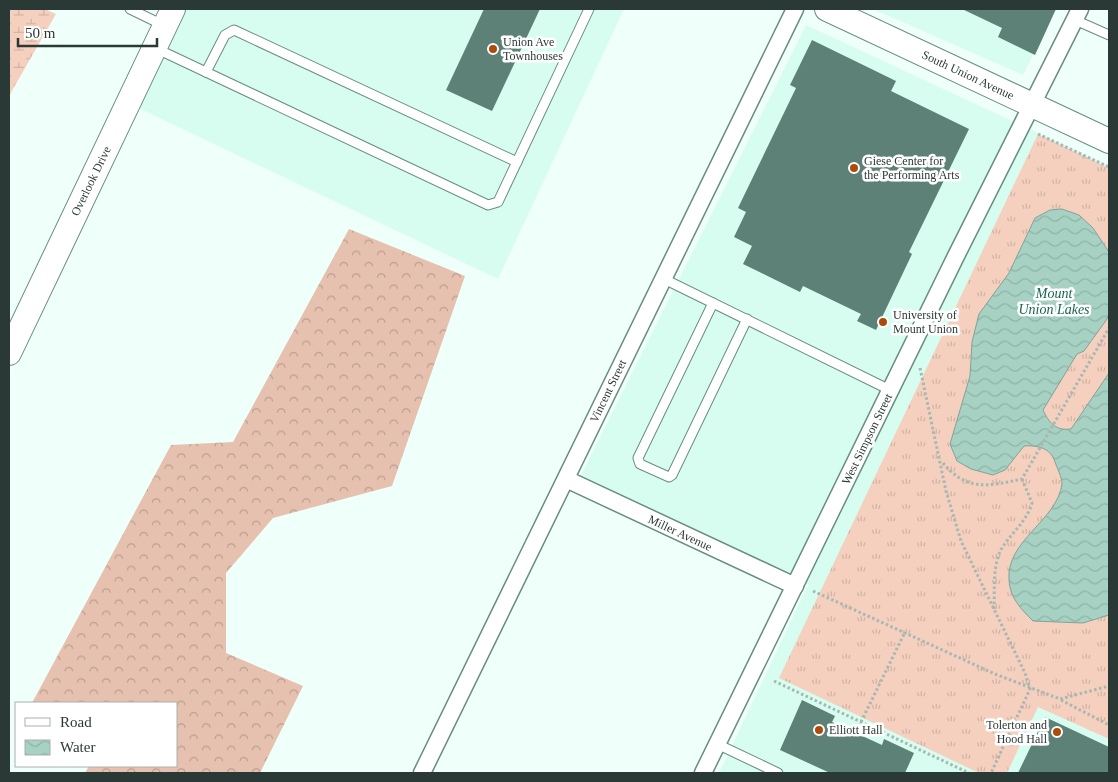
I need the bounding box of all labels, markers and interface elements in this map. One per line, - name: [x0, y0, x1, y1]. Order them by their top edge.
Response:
- scale bar: [18, 15, 156, 47]
- text: 50 m: [25, 25, 56, 41]
- place label: Union Ave Townhouses: [503, 35, 563, 63]
- marker: Union Ave Townhouses: [487, 43, 499, 55]
- street label: South Union Avenue: [920, 48, 1016, 102]
- street label: Overlook Drive: [68, 144, 114, 218]
- place label: Giese Center for the Performing Arts: [864, 154, 960, 182]
- marker: Giese Center for the Performing Arts: [848, 162, 860, 174]
- water label: Mount Union Lakes: [1018, 286, 1090, 317]
- place label: University of Mount Union: [893, 308, 958, 336]
- marker: University of Mount Union: [877, 316, 889, 328]
- street label: Vincent Street: [587, 357, 630, 425]
- street label: West Simpson Street: [839, 391, 895, 487]
- street label: Miller Avenue: [646, 512, 714, 554]
- legend: [15, 702, 178, 767]
- text: Road: [60, 714, 92, 730]
- place label: Tolerton and Hood Hall: [986, 718, 1048, 746]
- place label: Elliott Hall: [829, 723, 883, 737]
- marker: Elliott Hall: [813, 724, 825, 736]
- marker: Tolerton and Hood Hall: [1051, 726, 1063, 738]
- text: Water: [60, 739, 95, 755]

